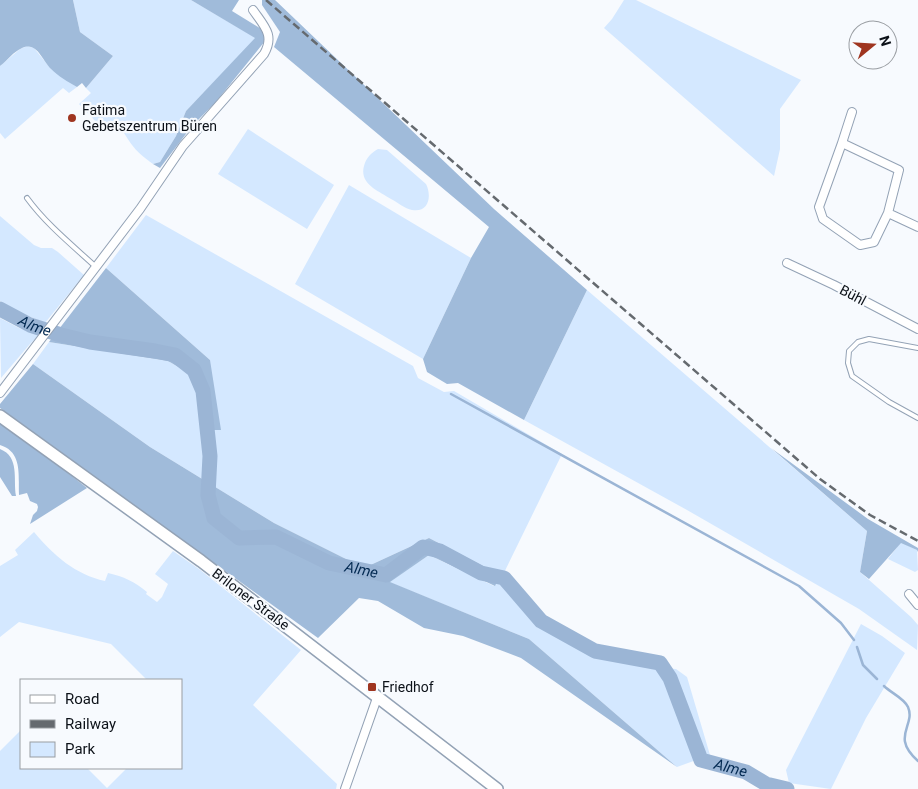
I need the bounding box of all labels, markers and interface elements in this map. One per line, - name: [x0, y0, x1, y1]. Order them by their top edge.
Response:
- north arrow: [848, 20, 898, 70]
- text: N: [876, 34, 895, 48]
- place label: Fatima Gebetszentrum Büren: [82, 102, 217, 134]
- marker: Fatima Gebetszentrum Büren: [66, 112, 78, 124]
- street label: Bühl: [837, 281, 869, 309]
- water label: Alme: [15, 311, 54, 340]
- water label: Alme: [342, 557, 380, 582]
- street label: Briloner Straße: [209, 565, 293, 633]
- legend: [20, 679, 182, 769]
- place label: Friedhof: [382, 679, 434, 695]
- marker: Friedhof: [366, 681, 378, 693]
- text: Road: [65, 690, 99, 708]
- text: Railway: [65, 715, 116, 733]
- text: Park: [65, 740, 96, 758]
- water label: Alme: [711, 755, 750, 781]

